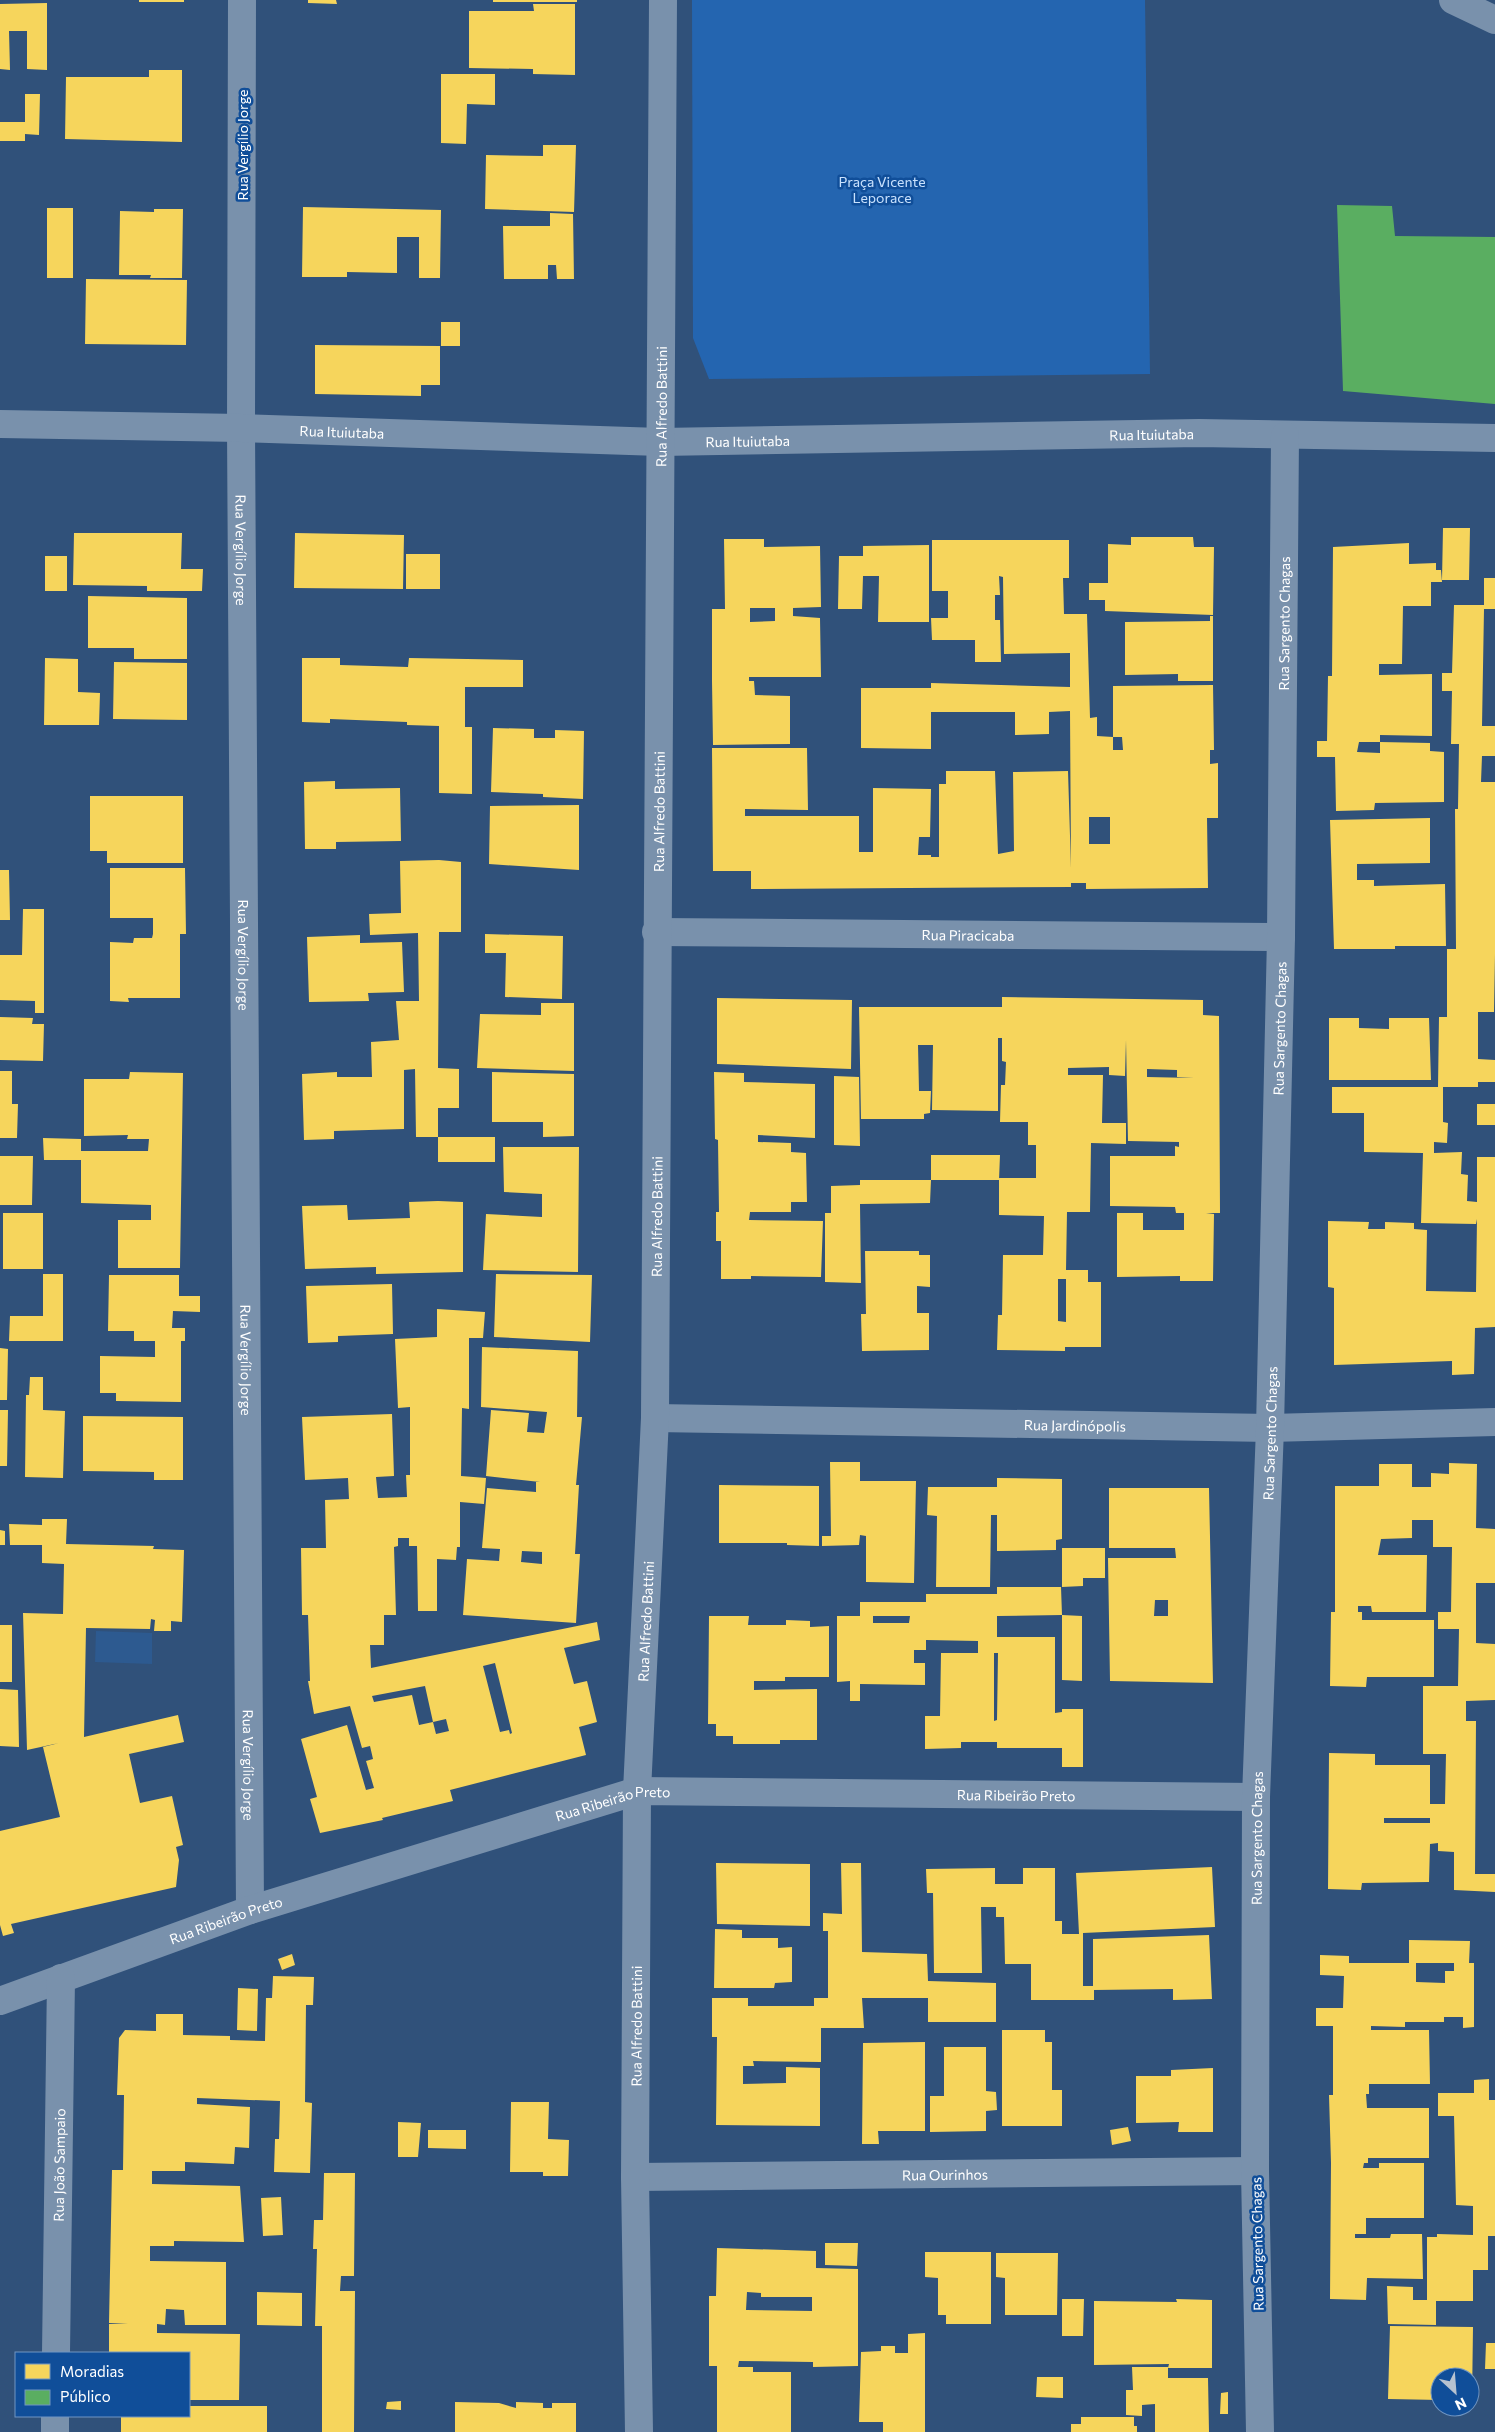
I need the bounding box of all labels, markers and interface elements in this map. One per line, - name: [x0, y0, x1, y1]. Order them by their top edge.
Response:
- street label: Rua Vergílio Jorge: [234, 89, 251, 201]
- park label: Praça Vicente Leporace: [838, 173, 926, 206]
- street label: Rua Alfredo Battini: [652, 346, 670, 467]
- street label: Rua Ituiutaba: [299, 421, 385, 441]
- street label: Rua Ituiutaba: [1109, 425, 1194, 443]
- street label: Rua Ituiutaba: [705, 431, 790, 450]
- street label: Rua Vergílio Jorge: [233, 494, 251, 606]
- street label: Rua Sargento Chagas: [1274, 556, 1293, 691]
- street label: Rua Alfredo Battini: [650, 751, 667, 872]
- street label: Rua Vergílio Jorge: [235, 899, 253, 1011]
- street label: Rua Piracicaba: [922, 926, 1014, 943]
- street label: Rua Sargento Chagas: [1269, 961, 1289, 1096]
- street label: Rua Alfredo Battini: [647, 1156, 665, 1277]
- street label: Rua Vergílio Jorge: [238, 1304, 255, 1416]
- street label: Rua Sargento Chagas: [1259, 1366, 1280, 1501]
- street label: Rua Jardinópolis: [1024, 1415, 1126, 1434]
- street label: Rua Alfredo Battini: [634, 1560, 657, 1682]
- street label: Rua Vergílio Jorge: [240, 1709, 258, 1821]
- street label: Rua Sargento Chagas: [1247, 1771, 1265, 1905]
- street label: Rua Ribeirão Preto: [553, 1782, 670, 1824]
- street label: Rua Ribeirão Preto: [957, 1786, 1075, 1804]
- street label: Rua Ribeirão Preto: [167, 1892, 284, 1947]
- street label: Rua Alfredo Battini: [627, 1966, 645, 2087]
- street label: Rua João Sampaio: [49, 2108, 68, 2222]
- street label: Rua Ourinhos: [902, 2165, 988, 2183]
- street label: Rua Sargento Chagas: [1247, 2177, 1267, 2311]
- legend: [15, 2352, 190, 2417]
- text: Moradias: [60, 2362, 124, 2380]
- north arrow: [1430, 2367, 1480, 2417]
- text: Público: [60, 2387, 111, 2405]
- text: N: [1452, 2394, 1469, 2414]

